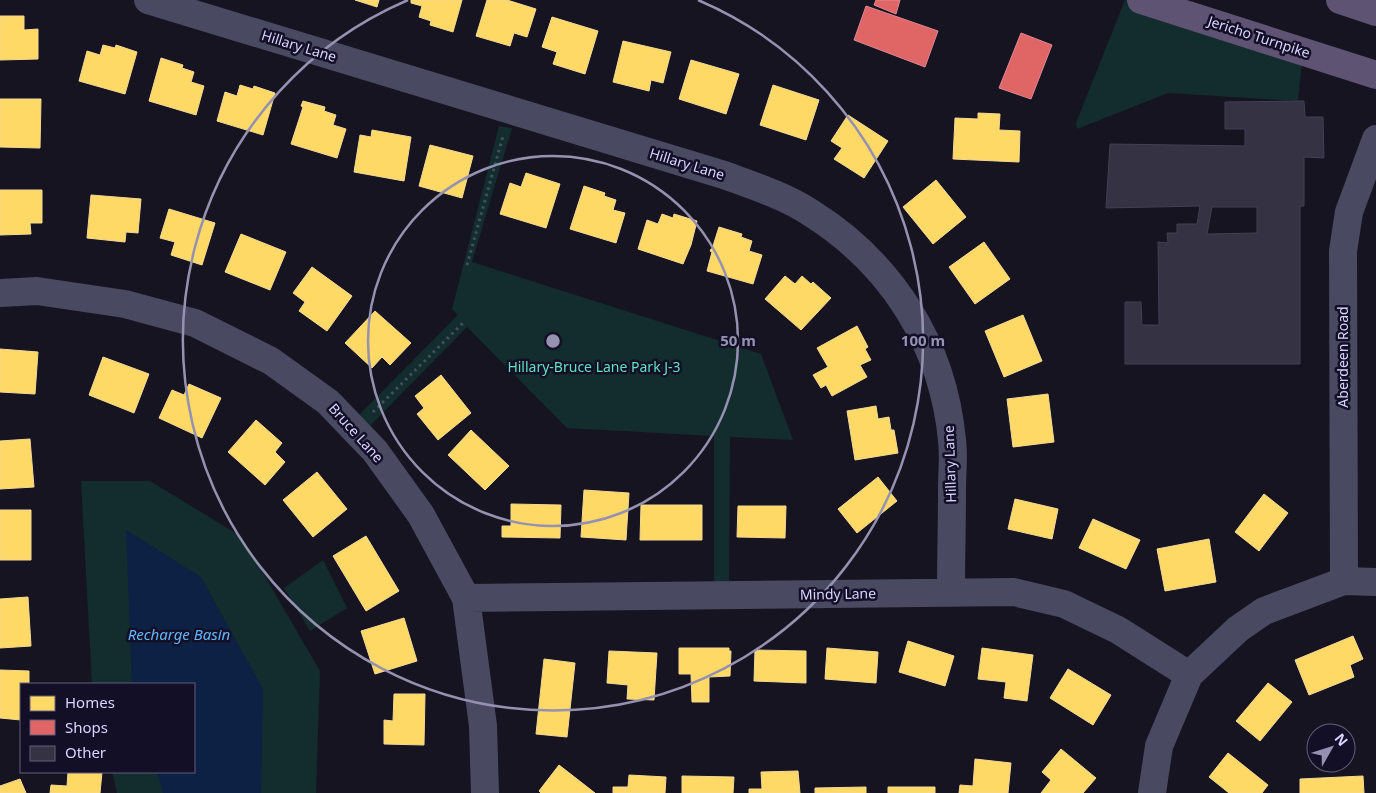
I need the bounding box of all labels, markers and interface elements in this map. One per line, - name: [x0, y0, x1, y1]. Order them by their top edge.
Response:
- street label: Jericho Turnpike: [1204, 10, 1313, 62]
- street label: Hillary Lane: [259, 25, 339, 66]
- street label: Hillary Lane: [647, 143, 727, 184]
- street label: Aberdeen Road: [1333, 306, 1352, 408]
- text: 50 m: [720, 330, 756, 350]
- text: 100 m: [901, 330, 945, 350]
- centre of rings: [544, 332, 562, 350]
- park label: Hillary-Bruce Lane Park J-3: [507, 357, 681, 376]
- street label: Bruce Lane: [325, 399, 388, 466]
- street label: Hillary Lane: [939, 425, 960, 503]
- street label: Mindy Lane: [800, 583, 876, 604]
- water label: Recharge Basin: [128, 624, 230, 644]
- legend: [20, 683, 195, 773]
- text: Homes: [65, 692, 115, 712]
- text: Shops: [65, 717, 108, 737]
- north arrow: [1306, 723, 1356, 773]
- text: N: [1331, 729, 1352, 750]
- text: Other: [65, 742, 106, 762]

